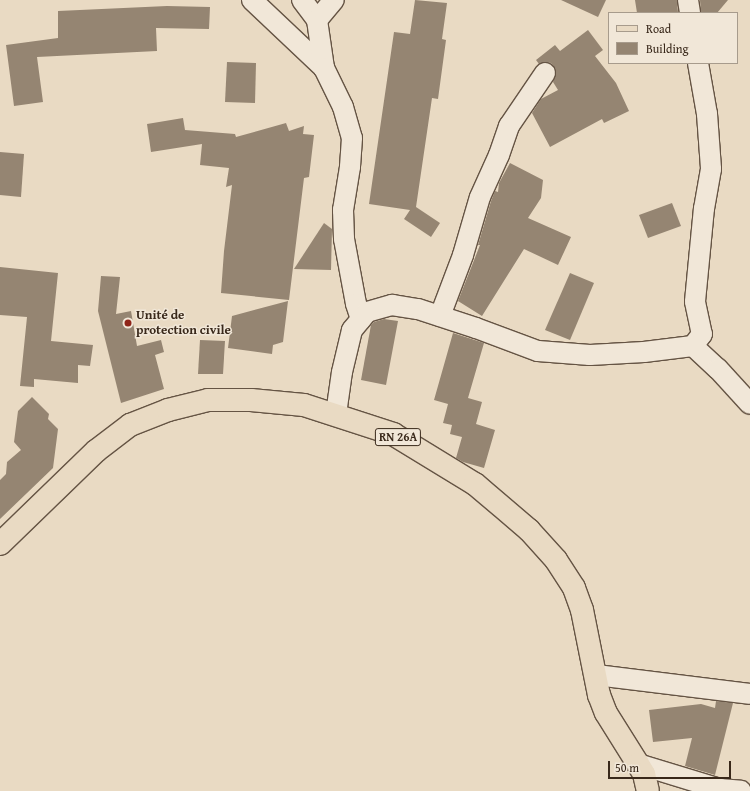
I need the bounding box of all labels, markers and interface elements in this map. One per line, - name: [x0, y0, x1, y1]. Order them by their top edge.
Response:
- legend: [608, 12, 738, 64]
- text: Road: [646, 20, 671, 37]
- text: Building: [646, 40, 689, 57]
- place label: Unité de protection civile: [136, 308, 231, 339]
- marker: Unité de protection civile: [123, 318, 133, 328]
- road number: RN 26A: [374, 427, 422, 447]
- scale bar: [610, 753, 733, 779]
- text: 50 m: [615, 759, 639, 776]

